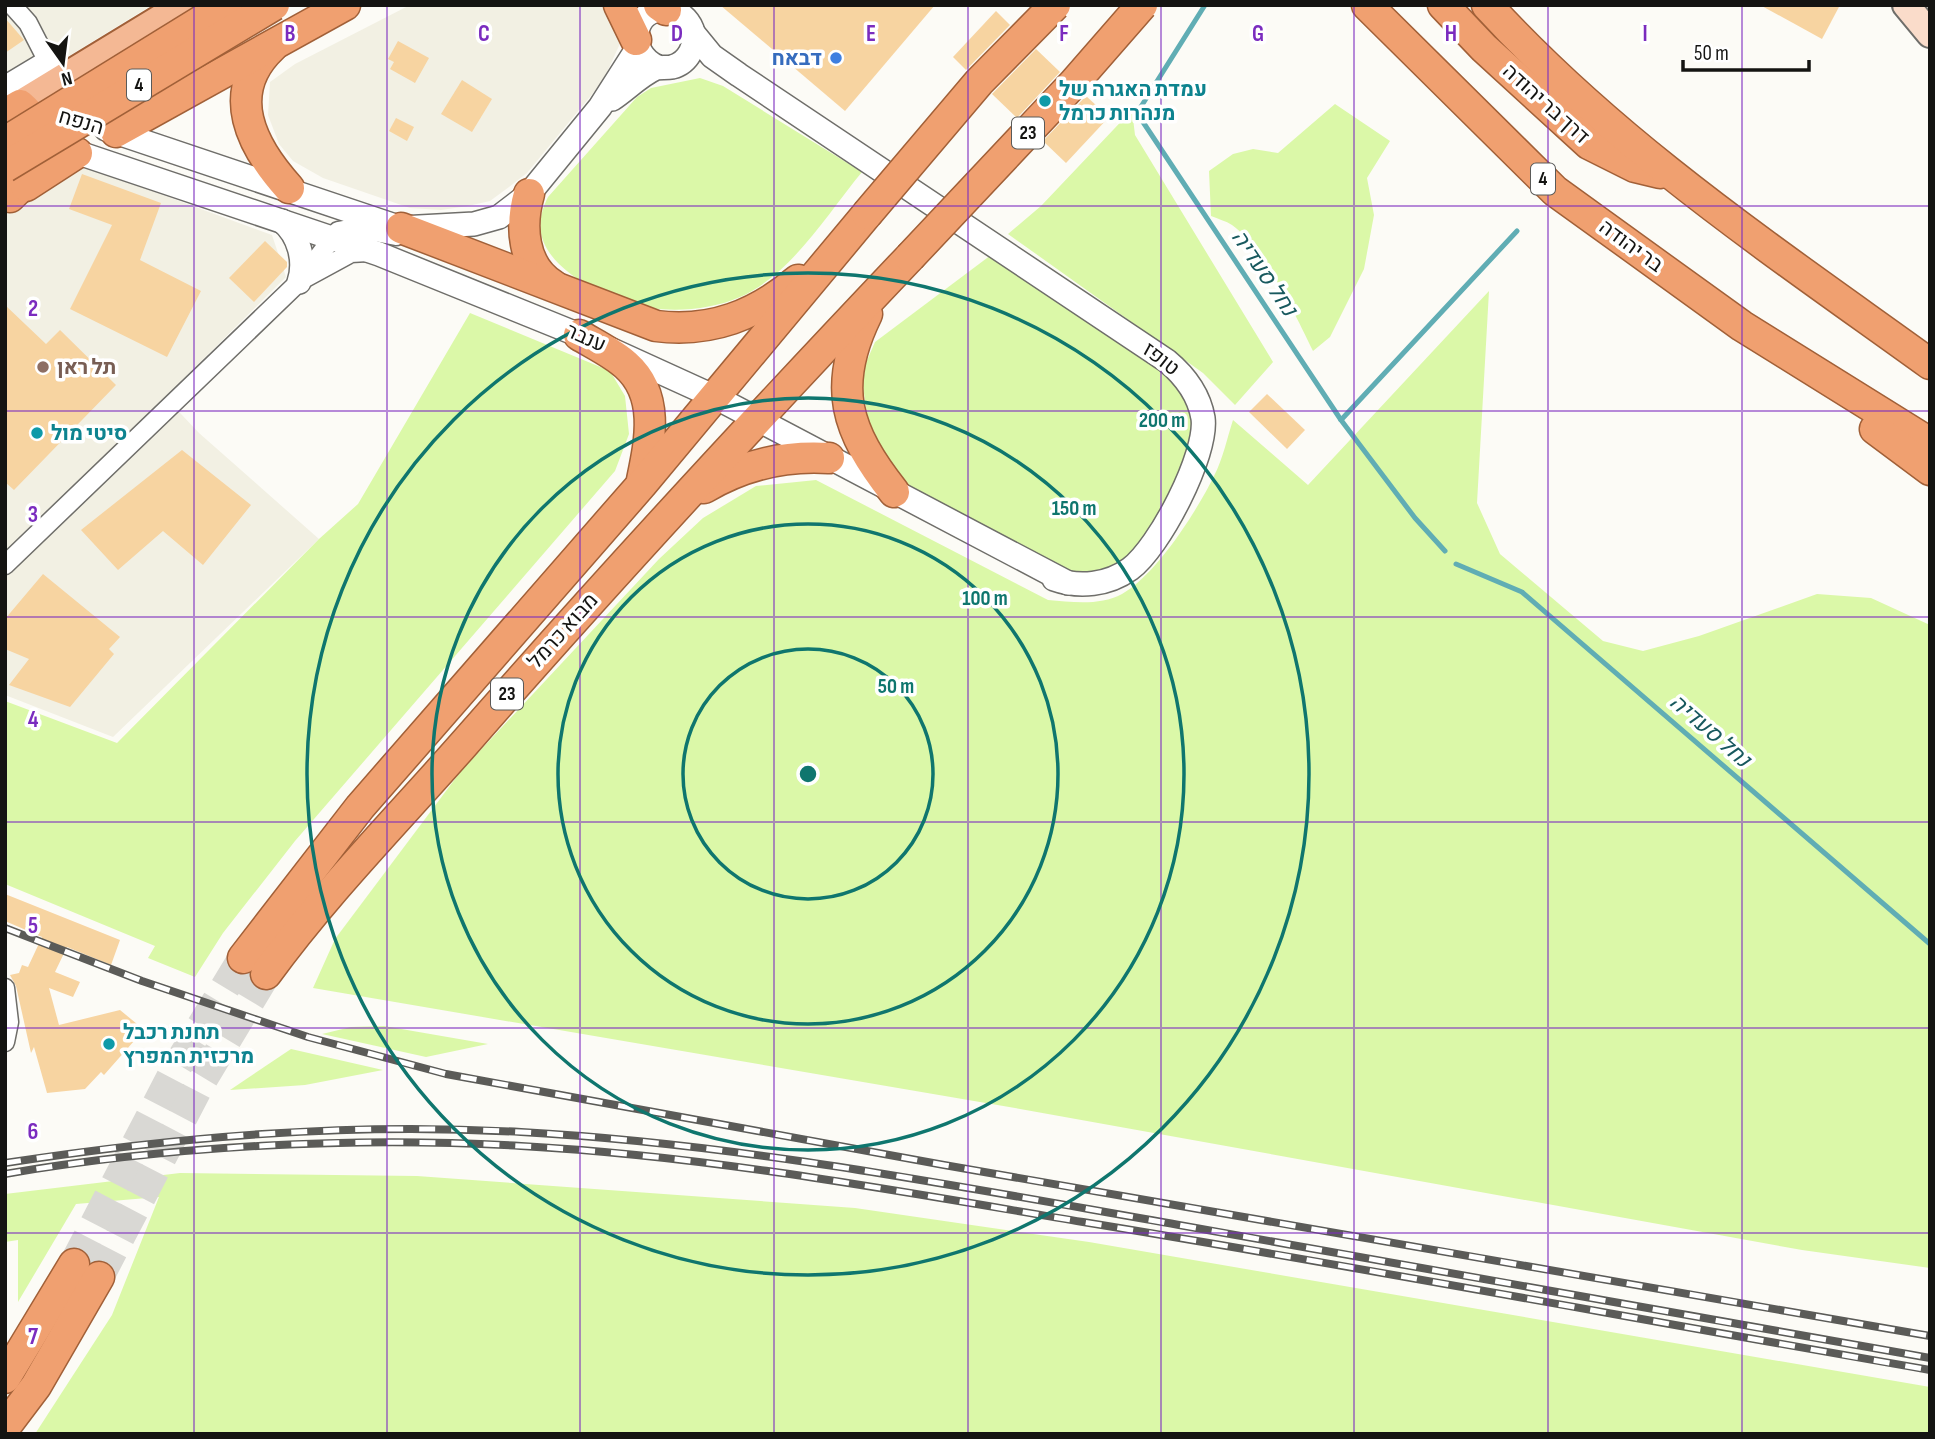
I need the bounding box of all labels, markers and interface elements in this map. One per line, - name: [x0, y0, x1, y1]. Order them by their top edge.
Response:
- text: B: [285, 20, 296, 48]
- text: C: [478, 20, 490, 48]
- text: D: [671, 20, 683, 48]
- text: E: [866, 20, 876, 48]
- text: F: [1059, 20, 1069, 48]
- text: G: [1252, 20, 1264, 48]
- text: H: [1445, 20, 1457, 48]
- text: I: [1642, 20, 1648, 48]
- north arrow: [28, 28, 98, 98]
- scale bar: [1683, 28, 1809, 72]
- text: 50 m: [1694, 41, 1729, 66]
- place label: דבאח: [771, 46, 822, 71]
- marker: דבאח: [828, 50, 844, 66]
- street label: דרך בר יהודה: [1498, 59, 1594, 149]
- text: N: [59, 66, 74, 90]
- road number: 4: [127, 69, 151, 100]
- place label: עמדת האגרה של מנהרות כרמל: [1059, 77, 1207, 126]
- marker: עמדת האגרה של מנהרות כרמל: [1037, 93, 1053, 109]
- street label: הנפח: [56, 104, 106, 140]
- road number: 23: [1012, 118, 1044, 148]
- road number: 4: [1531, 164, 1555, 195]
- street label: בר יהודה: [1594, 214, 1668, 278]
- water label: נחל סעדיה: [1225, 224, 1304, 323]
- text: 2: [28, 295, 38, 323]
- street label: ענבר: [562, 318, 610, 358]
- street label: טופז: [1138, 337, 1184, 381]
- place label: תל ראן: [57, 355, 116, 380]
- marker: תל ראן: [35, 359, 51, 375]
- text: 200 m: [1139, 408, 1185, 433]
- place label: סיטי מול: [51, 421, 127, 446]
- marker: סיטי מול: [29, 425, 45, 441]
- text: 150 m: [1052, 496, 1096, 521]
- text: 3: [28, 501, 38, 529]
- text: 100 m: [962, 586, 1008, 611]
- street label: מבוא כרמל: [523, 588, 603, 674]
- text: 50 m: [878, 674, 914, 699]
- road number: 23: [491, 678, 523, 709]
- water label: נחל סעדיה: [1664, 688, 1757, 775]
- text: 4: [28, 706, 39, 734]
- centre of rings: [796, 762, 820, 786]
- text: 5: [28, 912, 38, 940]
- place label: תחנת רכבל מרכזית המפרץ: [123, 1020, 254, 1069]
- marker: תחנת רכבל מרכזית המפרץ: [101, 1036, 117, 1052]
- text: 6: [28, 1118, 38, 1146]
- text: 7: [28, 1323, 38, 1351]

